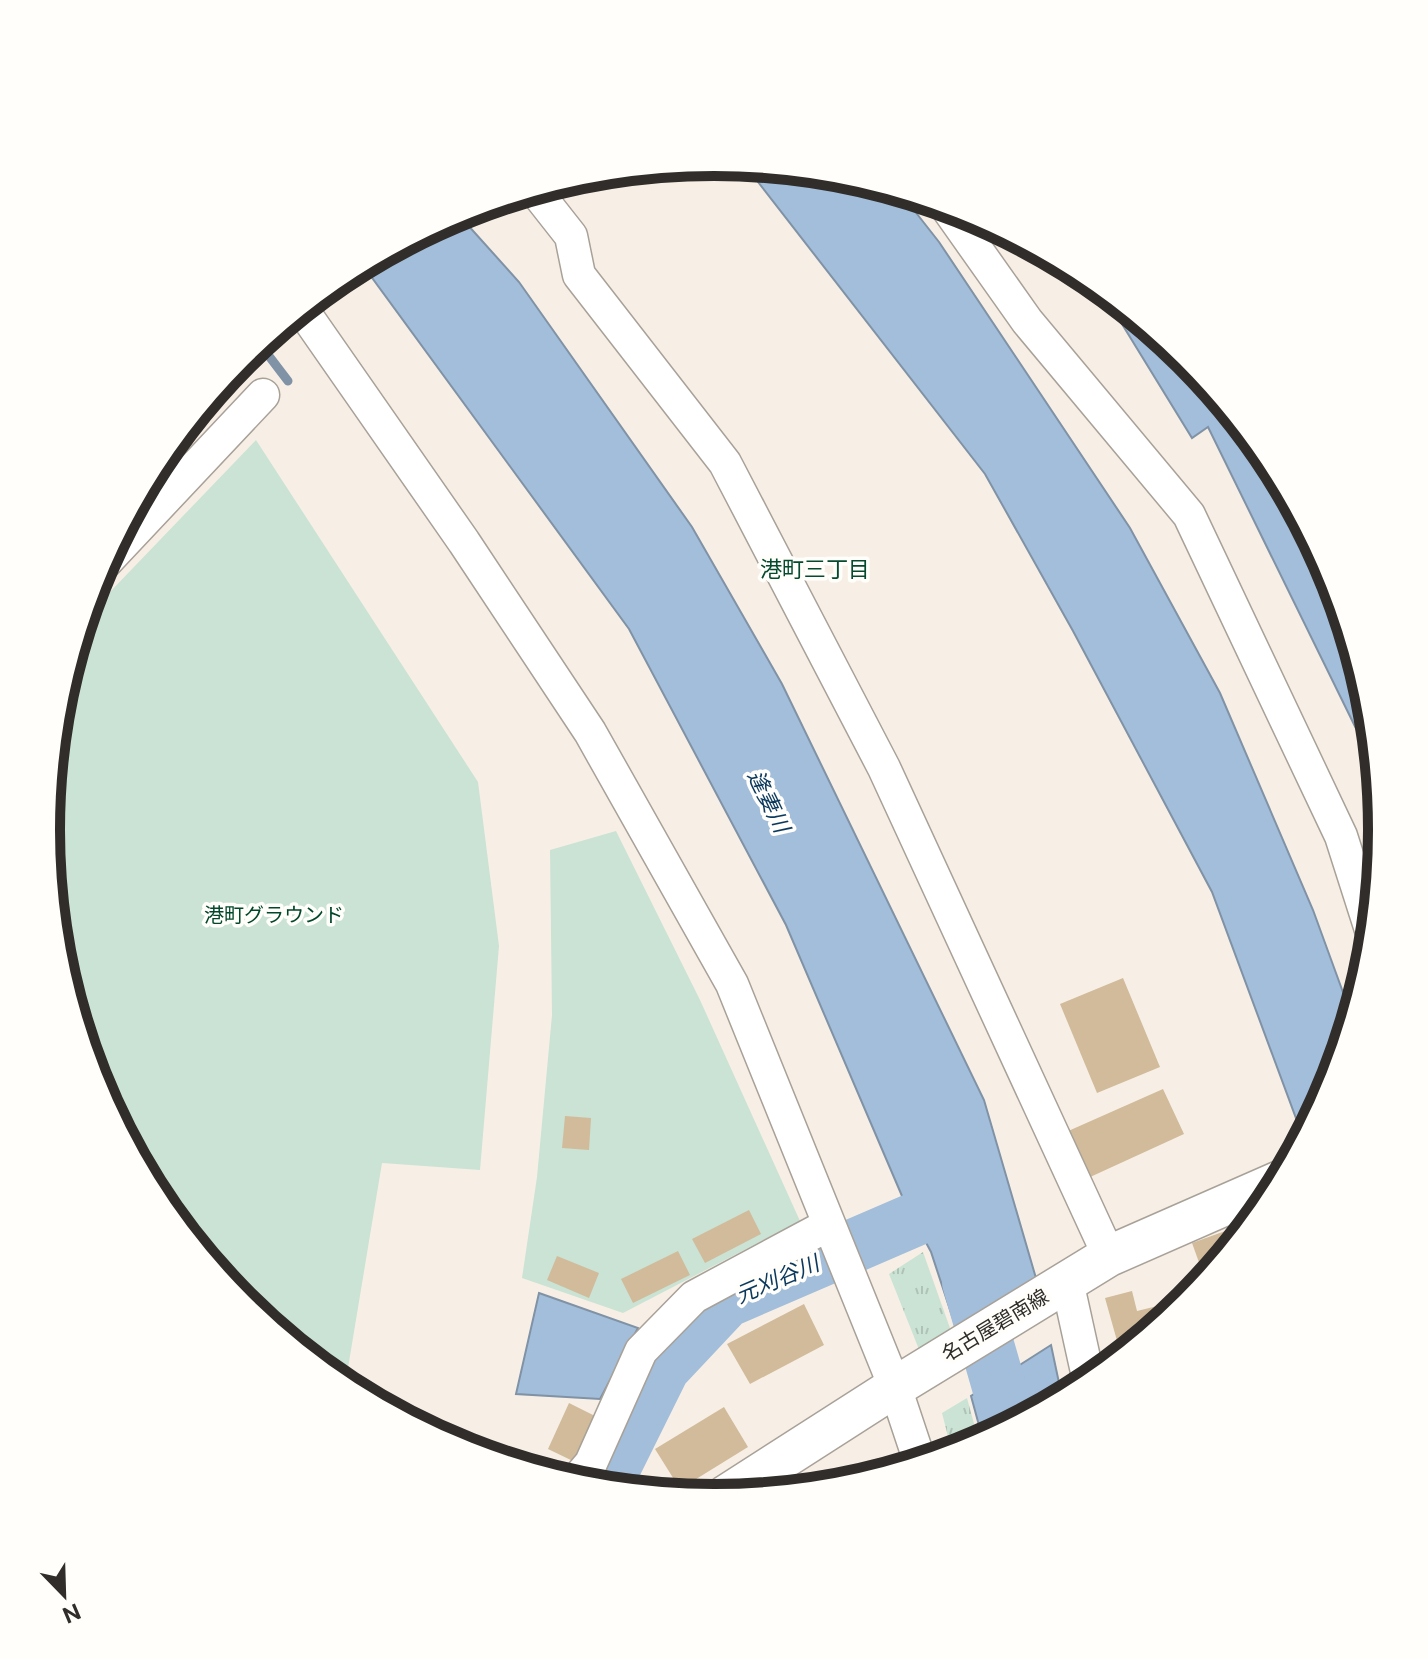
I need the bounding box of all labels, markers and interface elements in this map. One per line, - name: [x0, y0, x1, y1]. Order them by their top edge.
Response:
- district label: 港町三丁目: [760, 556, 870, 582]
- water label: 逢妻川: [743, 766, 796, 838]
- park label: 港町グラウンド: [204, 903, 344, 927]
- water label: 元刈谷川: [731, 1249, 824, 1308]
- street label: 名古屋碧南線: [937, 1284, 1053, 1366]
- north arrow: [24, 1555, 104, 1635]
- text: N: [59, 1598, 85, 1629]

